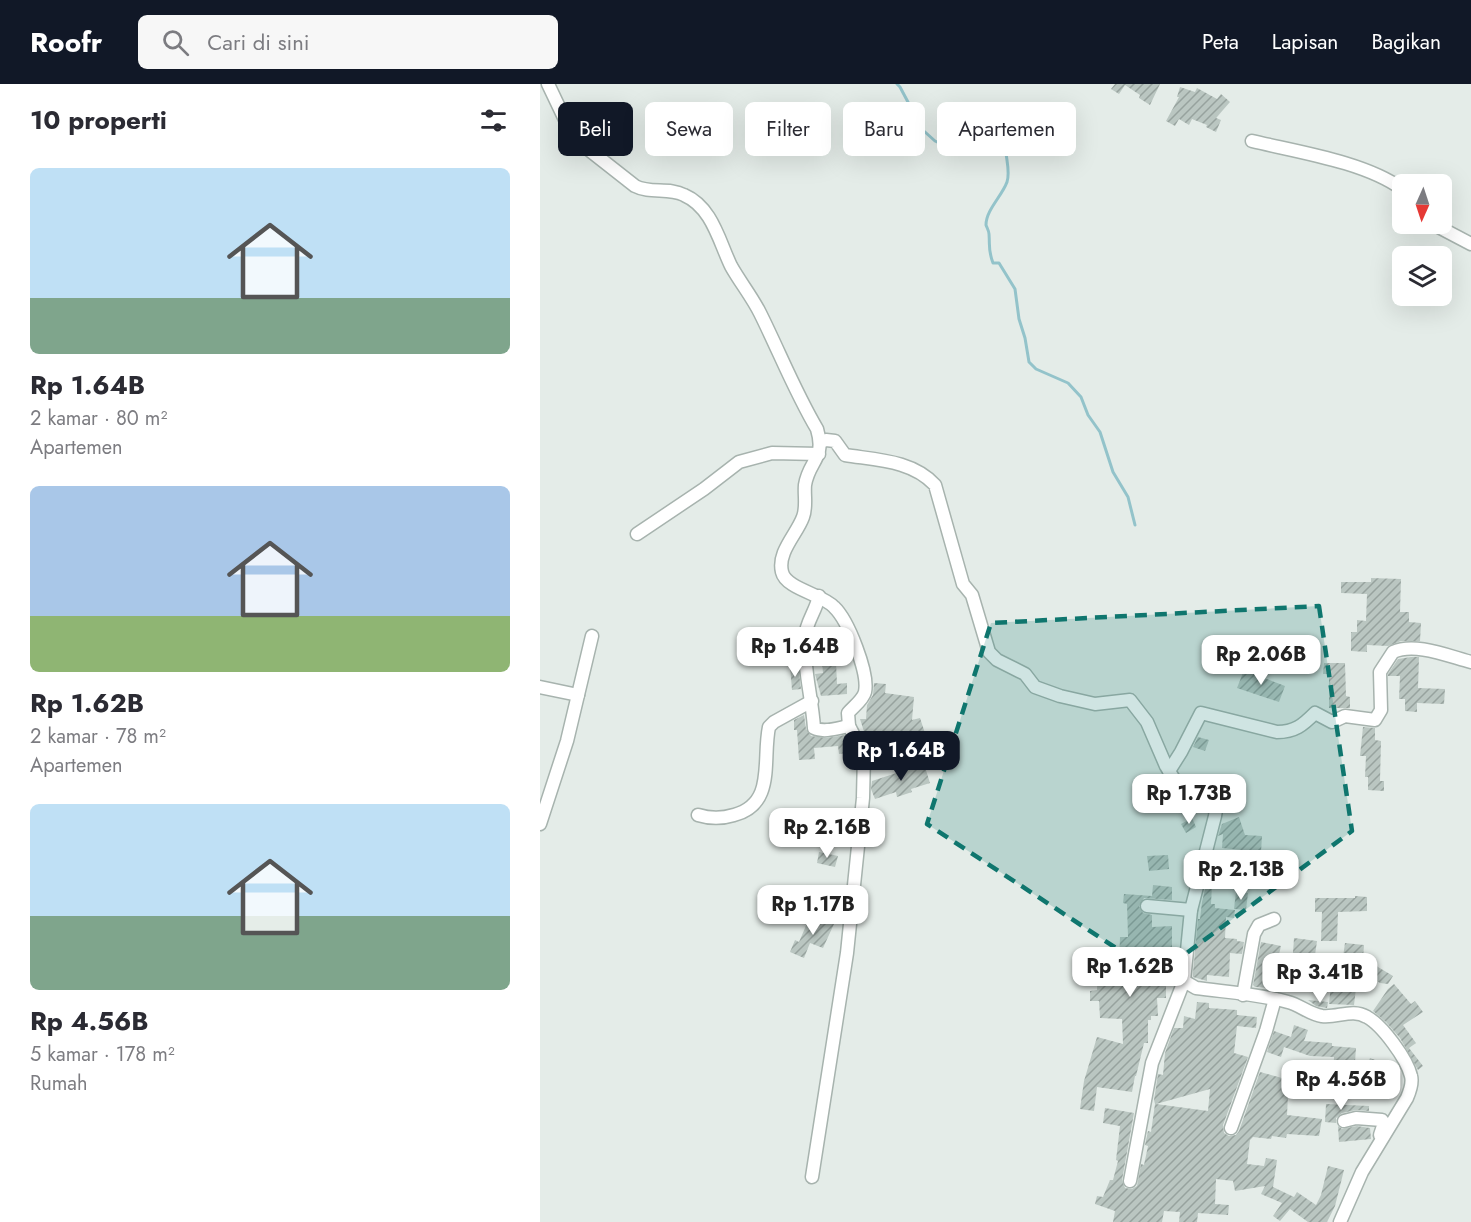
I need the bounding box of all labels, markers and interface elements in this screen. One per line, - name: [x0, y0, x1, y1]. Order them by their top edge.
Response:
- search box: [138, 15, 558, 69]
- text: Roofr: [30, 22, 102, 63]
- icon: search: [159, 26, 192, 59]
- text: Cari di sini: [207, 26, 310, 58]
- text: Peta: [1202, 27, 1239, 57]
- text: Lapisan: [1272, 27, 1338, 57]
- text: Bagikan: [1371, 27, 1441, 57]
- text: 10 properti: [30, 101, 167, 139]
- chip: Beli: [558, 102, 633, 156]
- chip: Sewa: [645, 102, 733, 156]
- chip: Filter: [745, 102, 831, 156]
- chip: Baru: [843, 102, 925, 156]
- chip: Apartemen: [937, 102, 1076, 156]
- icon: filters: [477, 104, 510, 137]
- north arrow: [1392, 174, 1452, 234]
- map controls: [1392, 174, 1452, 306]
- icon: home: [216, 207, 324, 315]
- button: layers: [1392, 246, 1452, 306]
- text: Rp 1.64B: [30, 366, 145, 404]
- text: 2 kamar · 80 m²: [30, 404, 167, 433]
- text: Apartemen: [30, 433, 123, 462]
- icon: home: [216, 525, 324, 633]
- pin: Rp 1.64B: [733, 627, 857, 678]
- text: Rp 1.64B: [751, 632, 839, 661]
- pin: Rp 2.06B: [1199, 635, 1323, 686]
- text: Rp 2.06B: [1216, 640, 1306, 669]
- text: Rp 1.62B: [30, 684, 144, 722]
- text: 2 kamar · 78 m²: [30, 722, 166, 751]
- pin: Rp 1.64B: [839, 731, 963, 782]
- text: Rp 1.64B: [857, 736, 945, 765]
- text: Apartemen: [30, 751, 123, 780]
- pin: Rp 1.73B: [1127, 774, 1251, 825]
- text: Rp 1.73B: [1146, 779, 1232, 808]
- pin: Rp 2.16B: [765, 808, 889, 859]
- text: Rp 2.16B: [783, 813, 871, 842]
- icon: home: [216, 843, 324, 951]
- pin: Rp 2.13B: [1179, 850, 1303, 901]
- text: Rp 2.13B: [1198, 855, 1284, 884]
- pin: Rp 1.17B: [751, 885, 875, 936]
- text: Rp 1.17B: [771, 890, 855, 919]
- pin: Rp 1.62B: [1068, 947, 1192, 998]
- text: Rp 1.62B: [1086, 952, 1174, 981]
- pin: Rp 3.41B: [1258, 953, 1382, 1004]
- text: Rp 3.41B: [1276, 958, 1364, 987]
- text: Rp 4.56B: [30, 1002, 149, 1040]
- text: 5 kamar · 178 m²: [30, 1040, 175, 1069]
- pin: Rp 4.56B: [1279, 1060, 1403, 1111]
- text: Rp 4.56B: [1295, 1065, 1387, 1094]
- text: Rumah: [30, 1069, 87, 1098]

